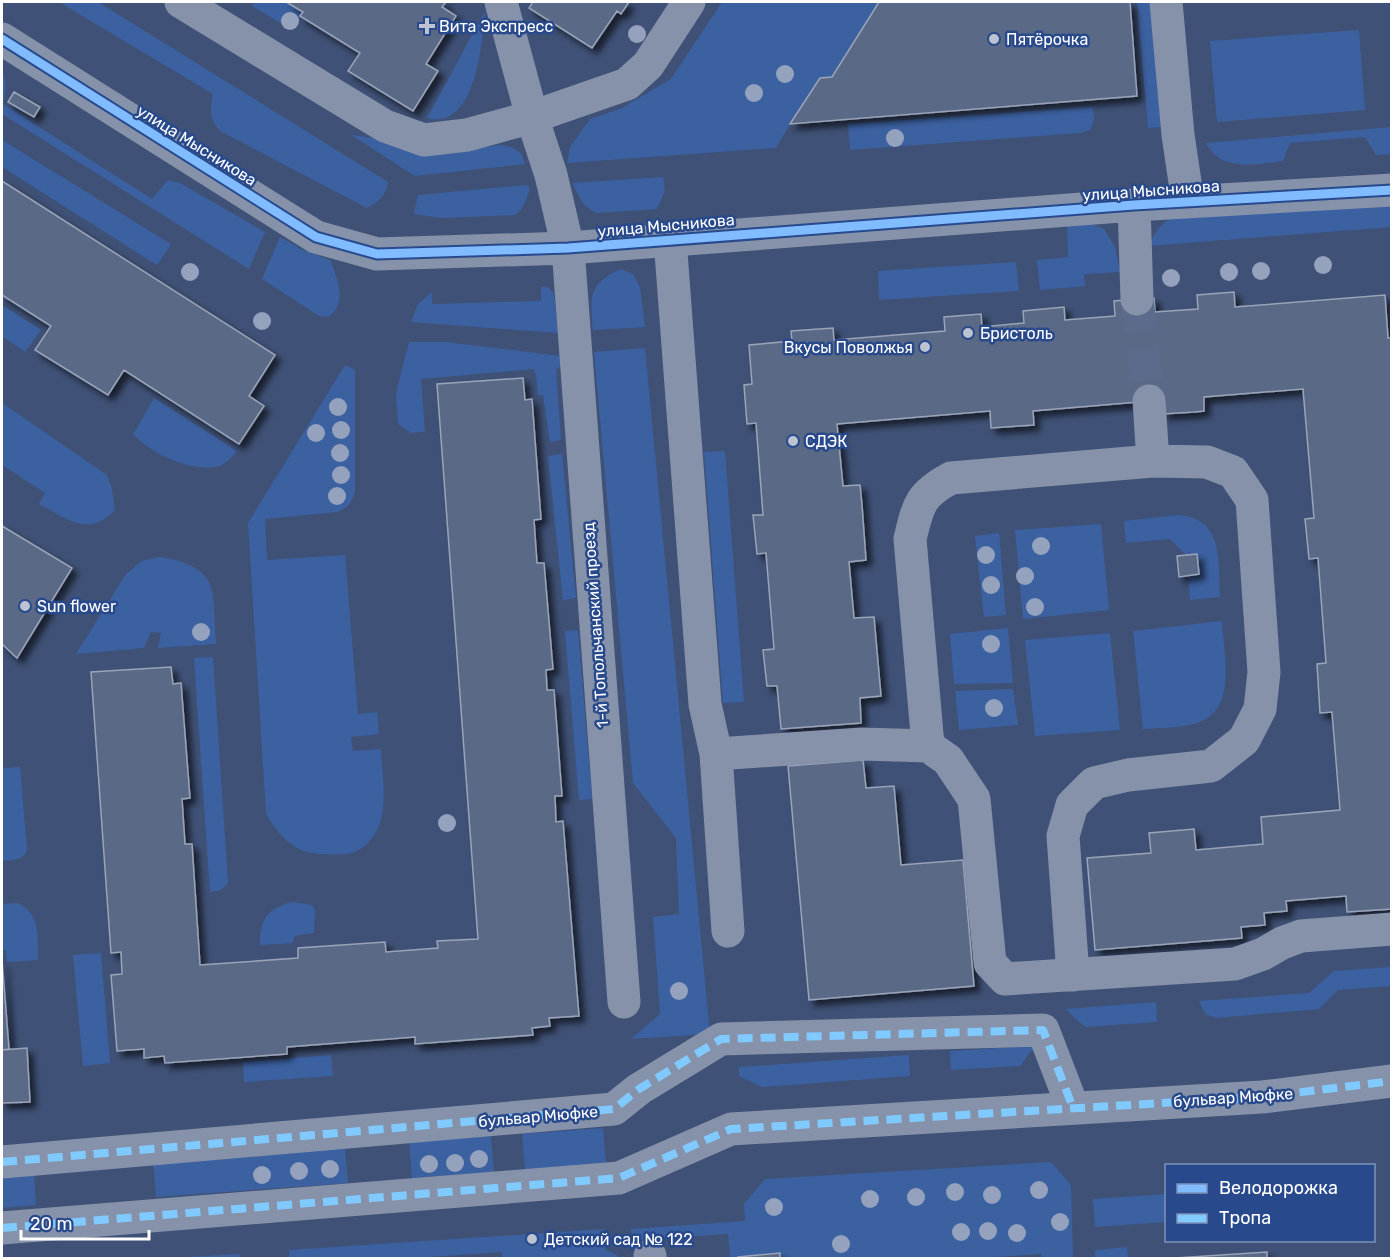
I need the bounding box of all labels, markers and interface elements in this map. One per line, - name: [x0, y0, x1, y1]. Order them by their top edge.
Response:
- place label: Вита Экспресс: [439, 17, 553, 36]
- marker: Вита Экспресс: [420, 19, 434, 33]
- place label: Пятёрочка: [1006, 30, 1088, 49]
- marker: Пятёрочка: [987, 32, 1001, 46]
- street label: улица Мысникова: [133, 101, 260, 190]
- street label: улица Мысникова: [1082, 176, 1220, 205]
- street label: улица Мысникова: [597, 210, 735, 241]
- place label: Бристоль: [980, 324, 1053, 343]
- marker: Бристоль: [961, 326, 975, 340]
- place label: Вкусы Поволжья: [784, 338, 913, 357]
- marker: Вкусы Поволжья: [918, 340, 932, 354]
- place label: СДЭК: [805, 432, 847, 451]
- marker: СДЭК: [786, 434, 800, 448]
- street label: 1-й Топольчанский проезд: [579, 521, 612, 728]
- place label: Sun flower: [37, 597, 116, 616]
- marker: Sun flower: [18, 599, 32, 613]
- street label: бульвар Мюфке: [1172, 1084, 1294, 1111]
- street label: бульвар Мюфке: [477, 1102, 599, 1131]
- legend: [1165, 1164, 1375, 1242]
- text: Велодорожка: [1219, 1177, 1338, 1199]
- scale bar: [21, 1203, 148, 1241]
- text: Тропа: [1219, 1207, 1271, 1229]
- text: 20 m: [30, 1213, 72, 1235]
- place label: Детский сад № 122: [544, 1230, 693, 1249]
- marker: Детский сад № 122: [525, 1232, 539, 1246]

